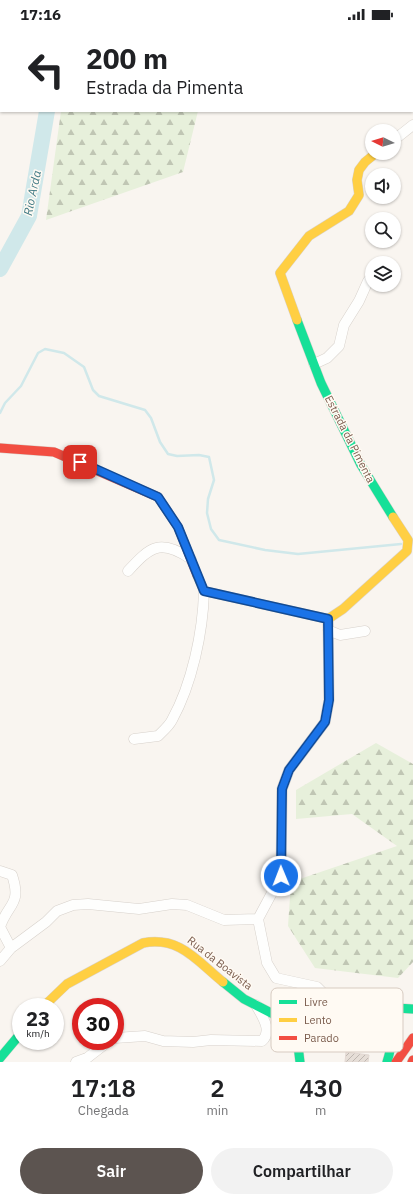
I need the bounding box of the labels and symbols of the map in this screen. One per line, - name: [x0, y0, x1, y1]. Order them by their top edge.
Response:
- north arrow: [365, 124, 401, 160]
- water label: Rio Arda: [20, 169, 44, 217]
- street label: Estrada da Pimenta: [322, 393, 378, 485]
- pin: [63, 445, 97, 479]
- position arrow: [260, 855, 302, 897]
- street label: Rua da Boavista: [185, 933, 255, 993]
- legend: [271, 988, 403, 1052]
- text: Livre: [304, 995, 328, 1009]
- speed limit sign: 30: [72, 998, 124, 1050]
- text: Lento: [304, 1013, 332, 1027]
- text: Parado: [304, 1031, 339, 1045]

